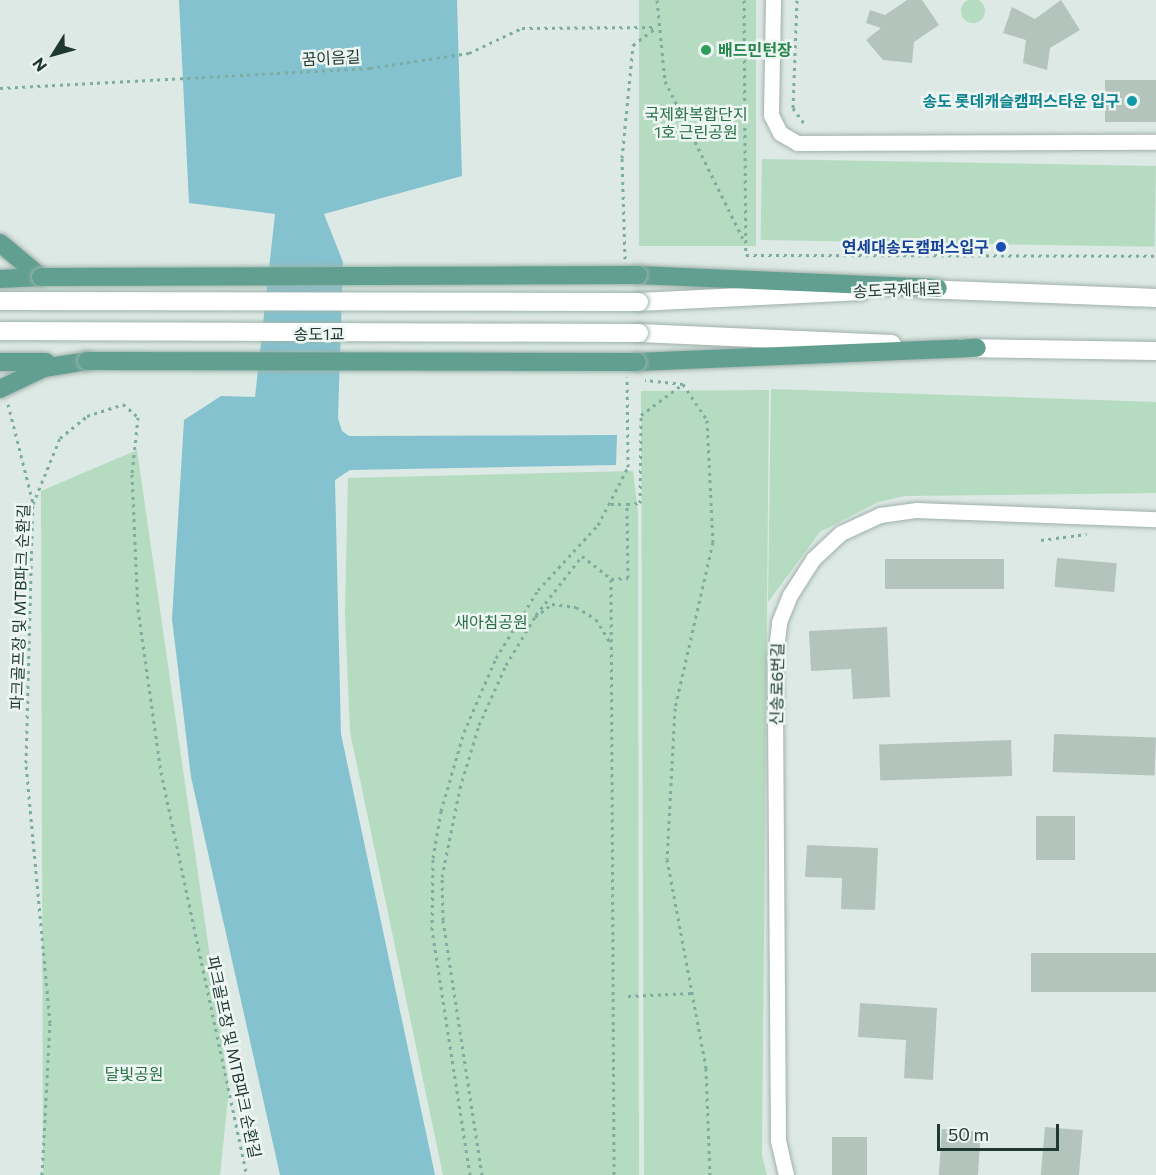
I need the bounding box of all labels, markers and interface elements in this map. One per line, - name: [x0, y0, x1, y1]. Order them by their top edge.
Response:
- north arrow: [24, 24, 84, 84]
- place label: 배드민턴장: [718, 40, 792, 60]
- marker: 배드민턴장: [699, 43, 713, 57]
- street label: 꿈이음길: [301, 47, 361, 69]
- text: N: [28, 55, 50, 76]
- place label: 송도 롯데캐슬캠퍼스타운 입구: [923, 91, 1120, 111]
- marker: 송도 롯데캐슬캠퍼스타운 입구: [1125, 94, 1139, 108]
- park label: 국제화복합단지 1호 근린공원: [644, 104, 748, 142]
- place label: 연세대송도캠퍼스입구: [842, 237, 989, 257]
- marker: 연세대송도캠퍼스입구: [994, 240, 1008, 254]
- street label: 송도국제대로: [853, 279, 941, 301]
- street label: 송도1교: [294, 324, 344, 344]
- street label: 파크골프장 및 MTB파크 순환길: [7, 504, 33, 710]
- park label: 새아침공원: [454, 612, 528, 632]
- street label: 신송로6번길: [767, 642, 787, 726]
- street label: 파크골프장 및 MTB파크 순환길: [203, 954, 265, 1160]
- park label: 달빛공원: [105, 1064, 163, 1084]
- scale bar: [940, 1112, 1062, 1150]
- text: 50 m: [948, 1123, 989, 1145]

